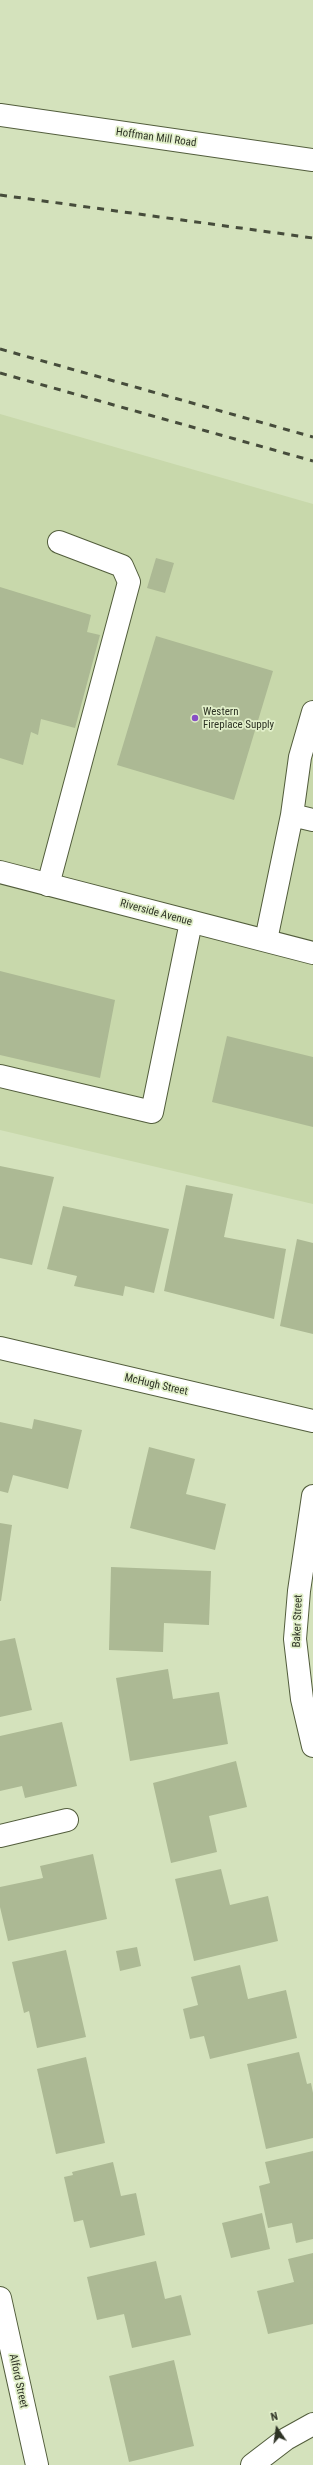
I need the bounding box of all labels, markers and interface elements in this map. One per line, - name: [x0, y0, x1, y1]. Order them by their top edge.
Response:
- street label: Hoffman Mill Road: [115, 126, 197, 150]
- place label: Western Fireplace Supply: [203, 705, 274, 731]
- marker: Western Fireplace Supply: [190, 713, 200, 723]
- street label: Riverside Avenue: [119, 897, 193, 929]
- street label: McHugh Street: [123, 1371, 189, 1399]
- street label: Baker Street: [290, 1594, 306, 1648]
- street label: Alford Street: [6, 2353, 30, 2409]
- north arrow: [257, 2409, 297, 2449]
- text: N: [269, 2410, 279, 2424]

